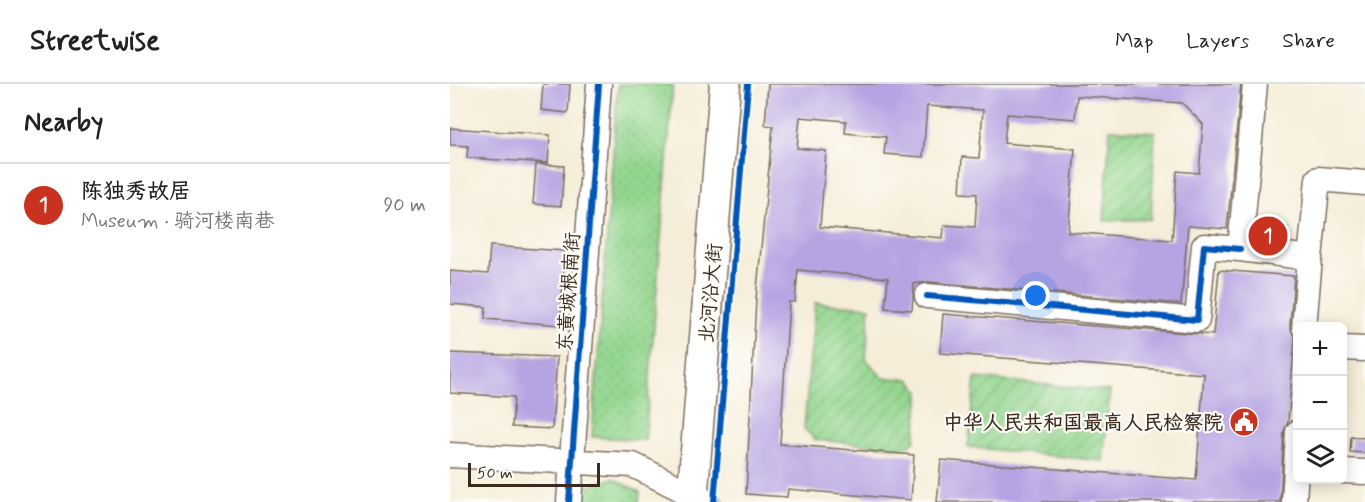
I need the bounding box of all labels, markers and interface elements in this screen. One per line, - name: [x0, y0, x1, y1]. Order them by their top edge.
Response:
- text: Streetwise: [30, 23, 160, 60]
- text: Map: [1115, 27, 1153, 55]
- text: Layers: [1186, 27, 1249, 55]
- text: Share: [1282, 27, 1335, 55]
- text: Nearby: [24, 106, 103, 140]
- text: 陈独秀故居: [81, 178, 191, 206]
- text: 1: [39, 192, 48, 219]
- text: 90 m: [383, 192, 426, 219]
- text: Museum · 骑河楼南巷: [81, 208, 274, 235]
- pin: 1: [1248, 214, 1288, 258]
- street label: 东黄城根南街: [552, 231, 587, 353]
- street label: 北河沿大街: [694, 242, 729, 344]
- your location: [1021, 281, 1050, 310]
- map controls: [1293, 322, 1347, 484]
- button: +: [1293, 322, 1347, 376]
- button: −: [1293, 376, 1347, 430]
- public building icon: 中华人民共和国最高人民检察院: [1228, 406, 1260, 438]
- place label: 中华人民共和国最高人民检察院: [943, 410, 1223, 437]
- button: layers: [1293, 430, 1347, 484]
- scale bar: [468, 460, 600, 488]
- text: 50 m: [477, 463, 513, 484]

